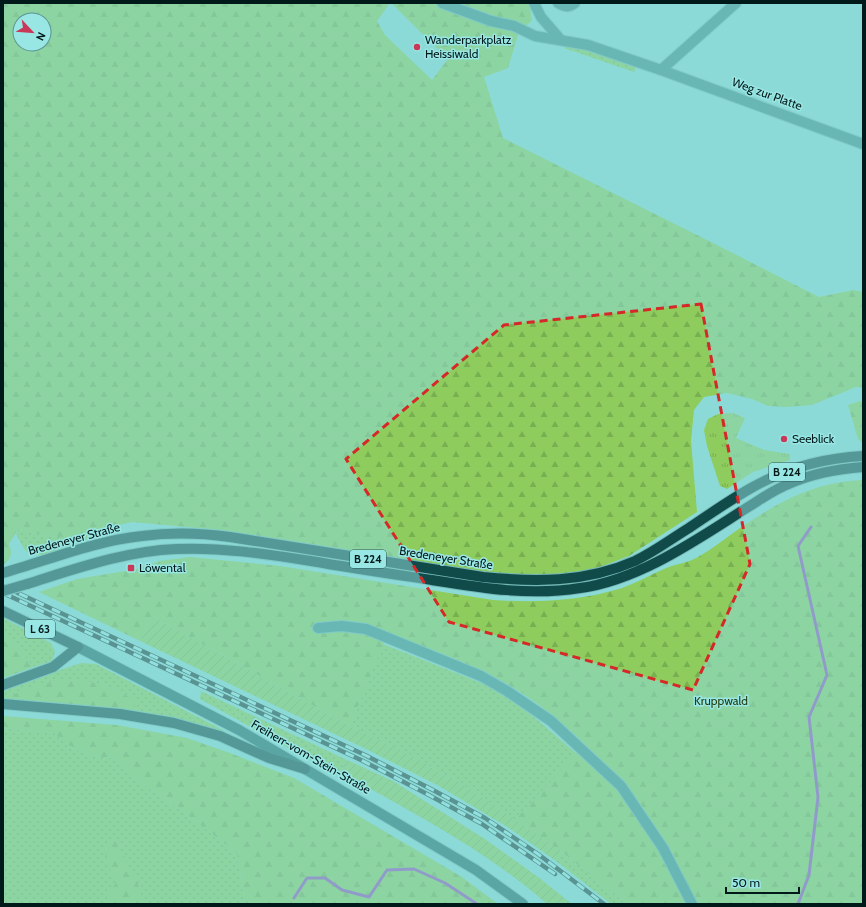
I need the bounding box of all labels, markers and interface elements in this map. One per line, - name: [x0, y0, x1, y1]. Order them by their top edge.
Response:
- north arrow: [12, 12, 52, 52]
- text: N: [33, 30, 49, 43]
- place label: Wanderparkplatz Heissiwald: [425, 32, 512, 61]
- marker: Wanderparkplatz Heissiwald: [412, 42, 422, 52]
- street label: Weg zur Platte: [730, 74, 804, 113]
- place label: Seeblick: [792, 431, 835, 446]
- marker: Seeblick: [779, 434, 789, 444]
- road number: B 224: [769, 463, 805, 481]
- street label: Bredeneyer Straße: [26, 519, 121, 558]
- street label: Bredeneyer Straße: [398, 543, 494, 572]
- road number: B 224: [350, 550, 386, 568]
- place label: Löwental: [139, 560, 186, 575]
- marker: Löwental: [126, 563, 136, 573]
- road number: L 63: [25, 620, 55, 638]
- park label: Kruppwald: [694, 693, 748, 708]
- street label: Freiherr-vom-Stein-Straße: [249, 716, 374, 797]
- scale bar: [726, 869, 799, 895]
- text: 50 m: [732, 875, 760, 890]

